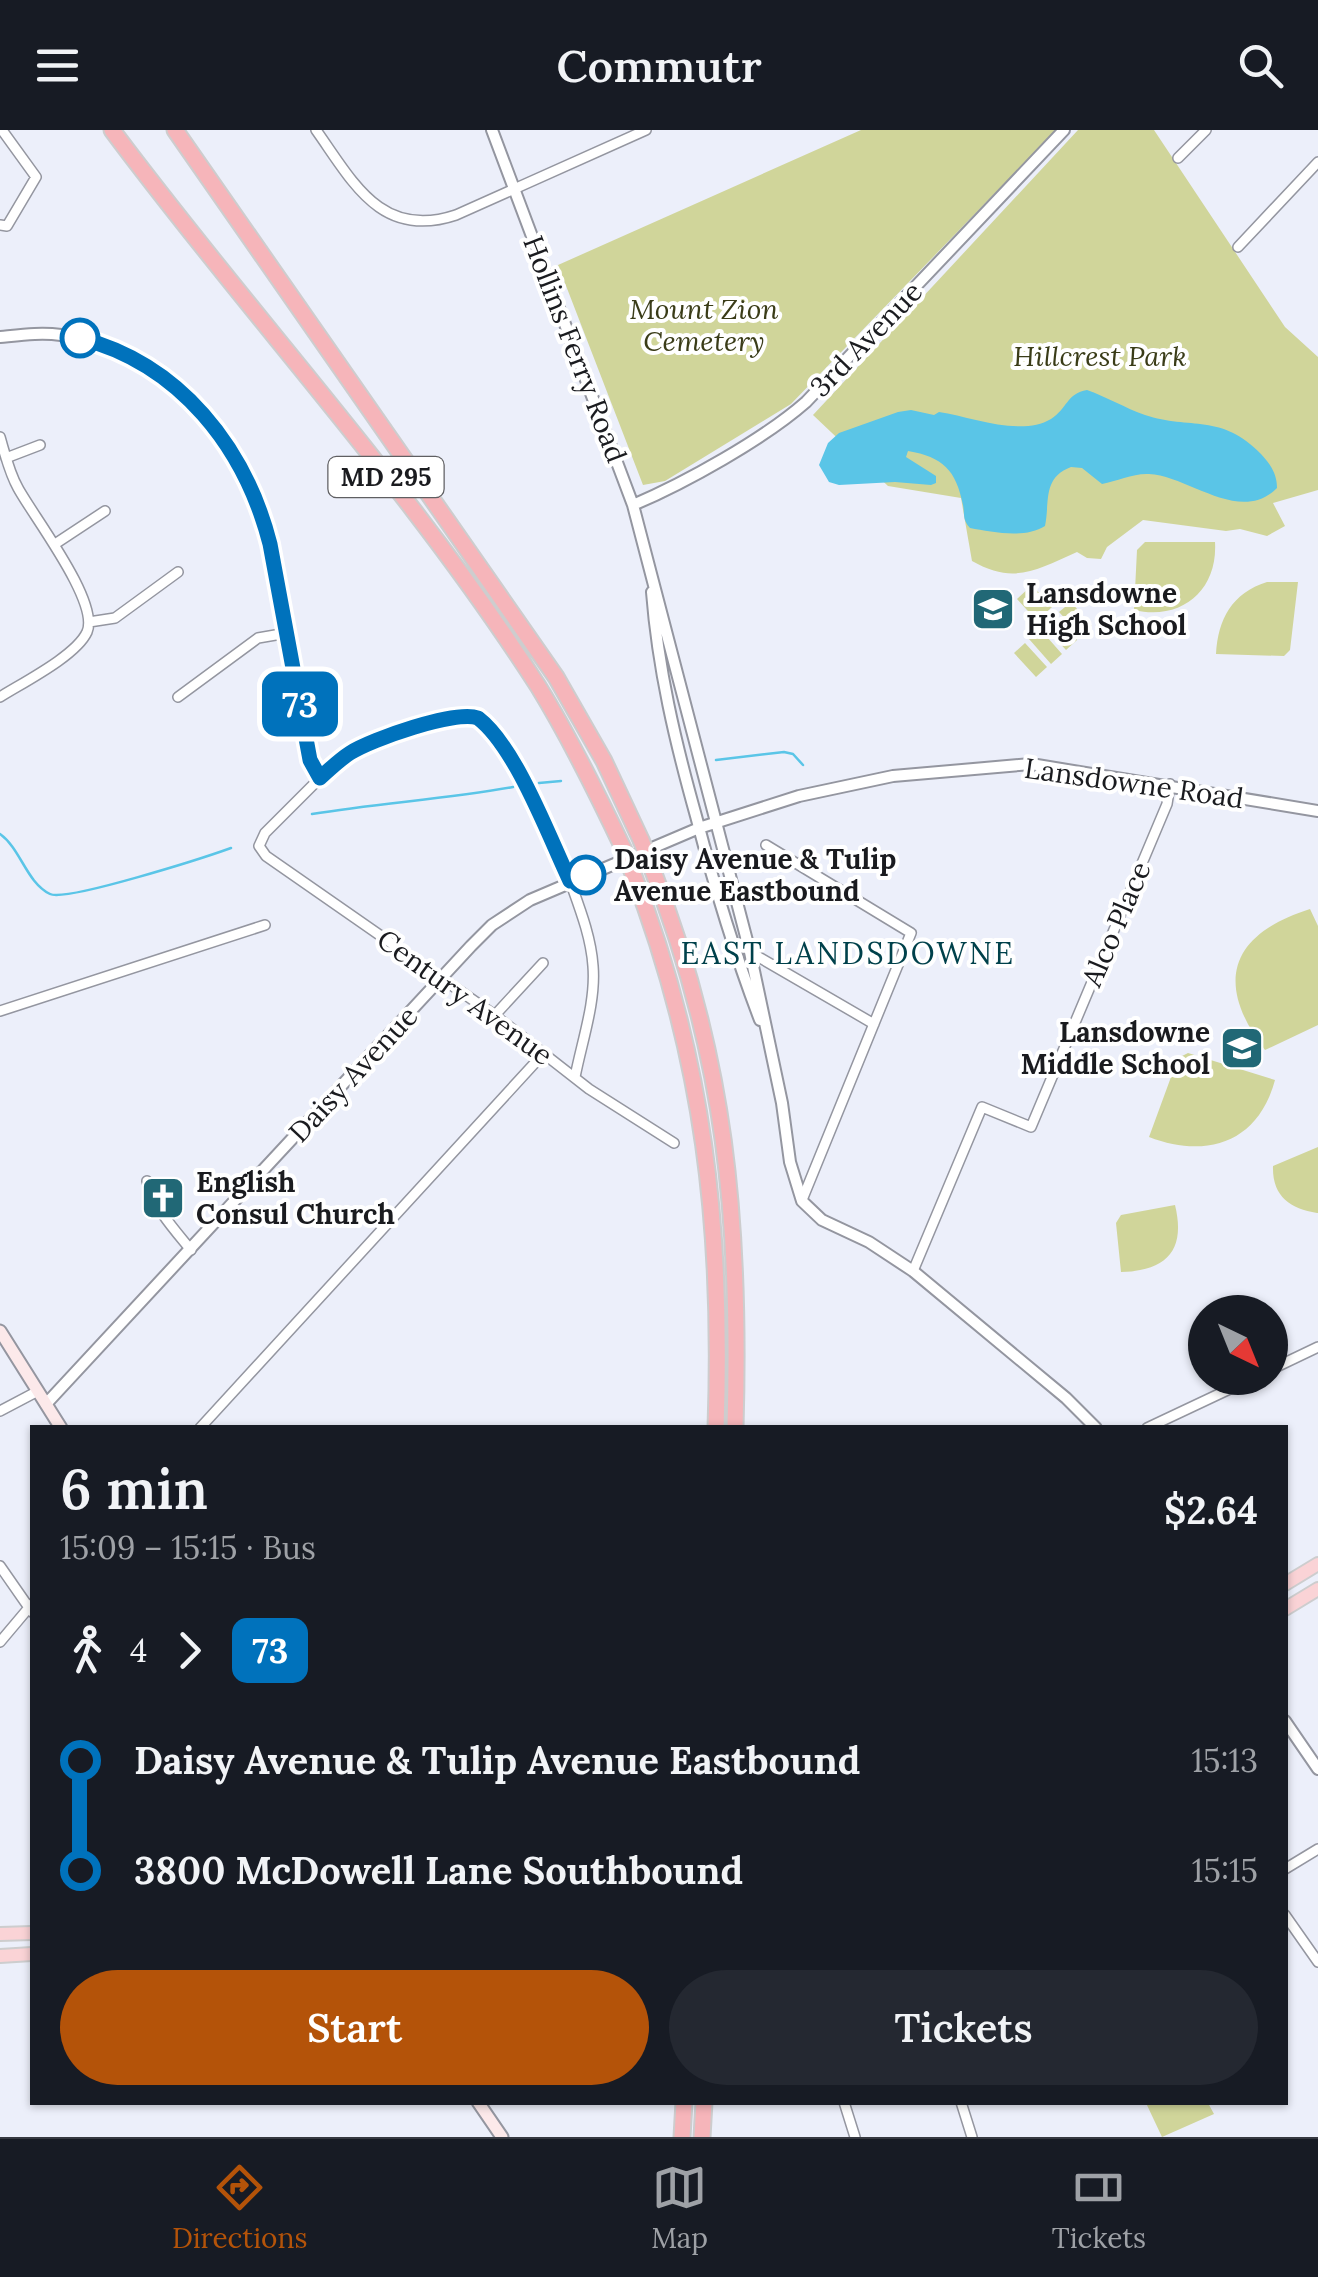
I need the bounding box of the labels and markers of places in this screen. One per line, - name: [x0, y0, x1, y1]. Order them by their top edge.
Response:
- unlabelled marker: [61, 319, 99, 357]
- place label: Lansdowne High School: [1026, 575, 1187, 643]
- school or university icon: Lansdowne High School: [970, 586, 1016, 632]
- place label: Daisy Avenue & Tulip Avenue Eastbound: [614, 841, 896, 909]
- marker: Daisy Avenue & Tulip Avenue Eastbound: [567, 856, 605, 894]
- place label: Lansdowne Middle School: [1020, 1014, 1210, 1082]
- school or university icon: Lansdowne Middle School: [1219, 1025, 1265, 1071]
- place label: English Consul Church: [196, 1164, 395, 1232]
- church icon: English Consul Church: [140, 1175, 186, 1221]

